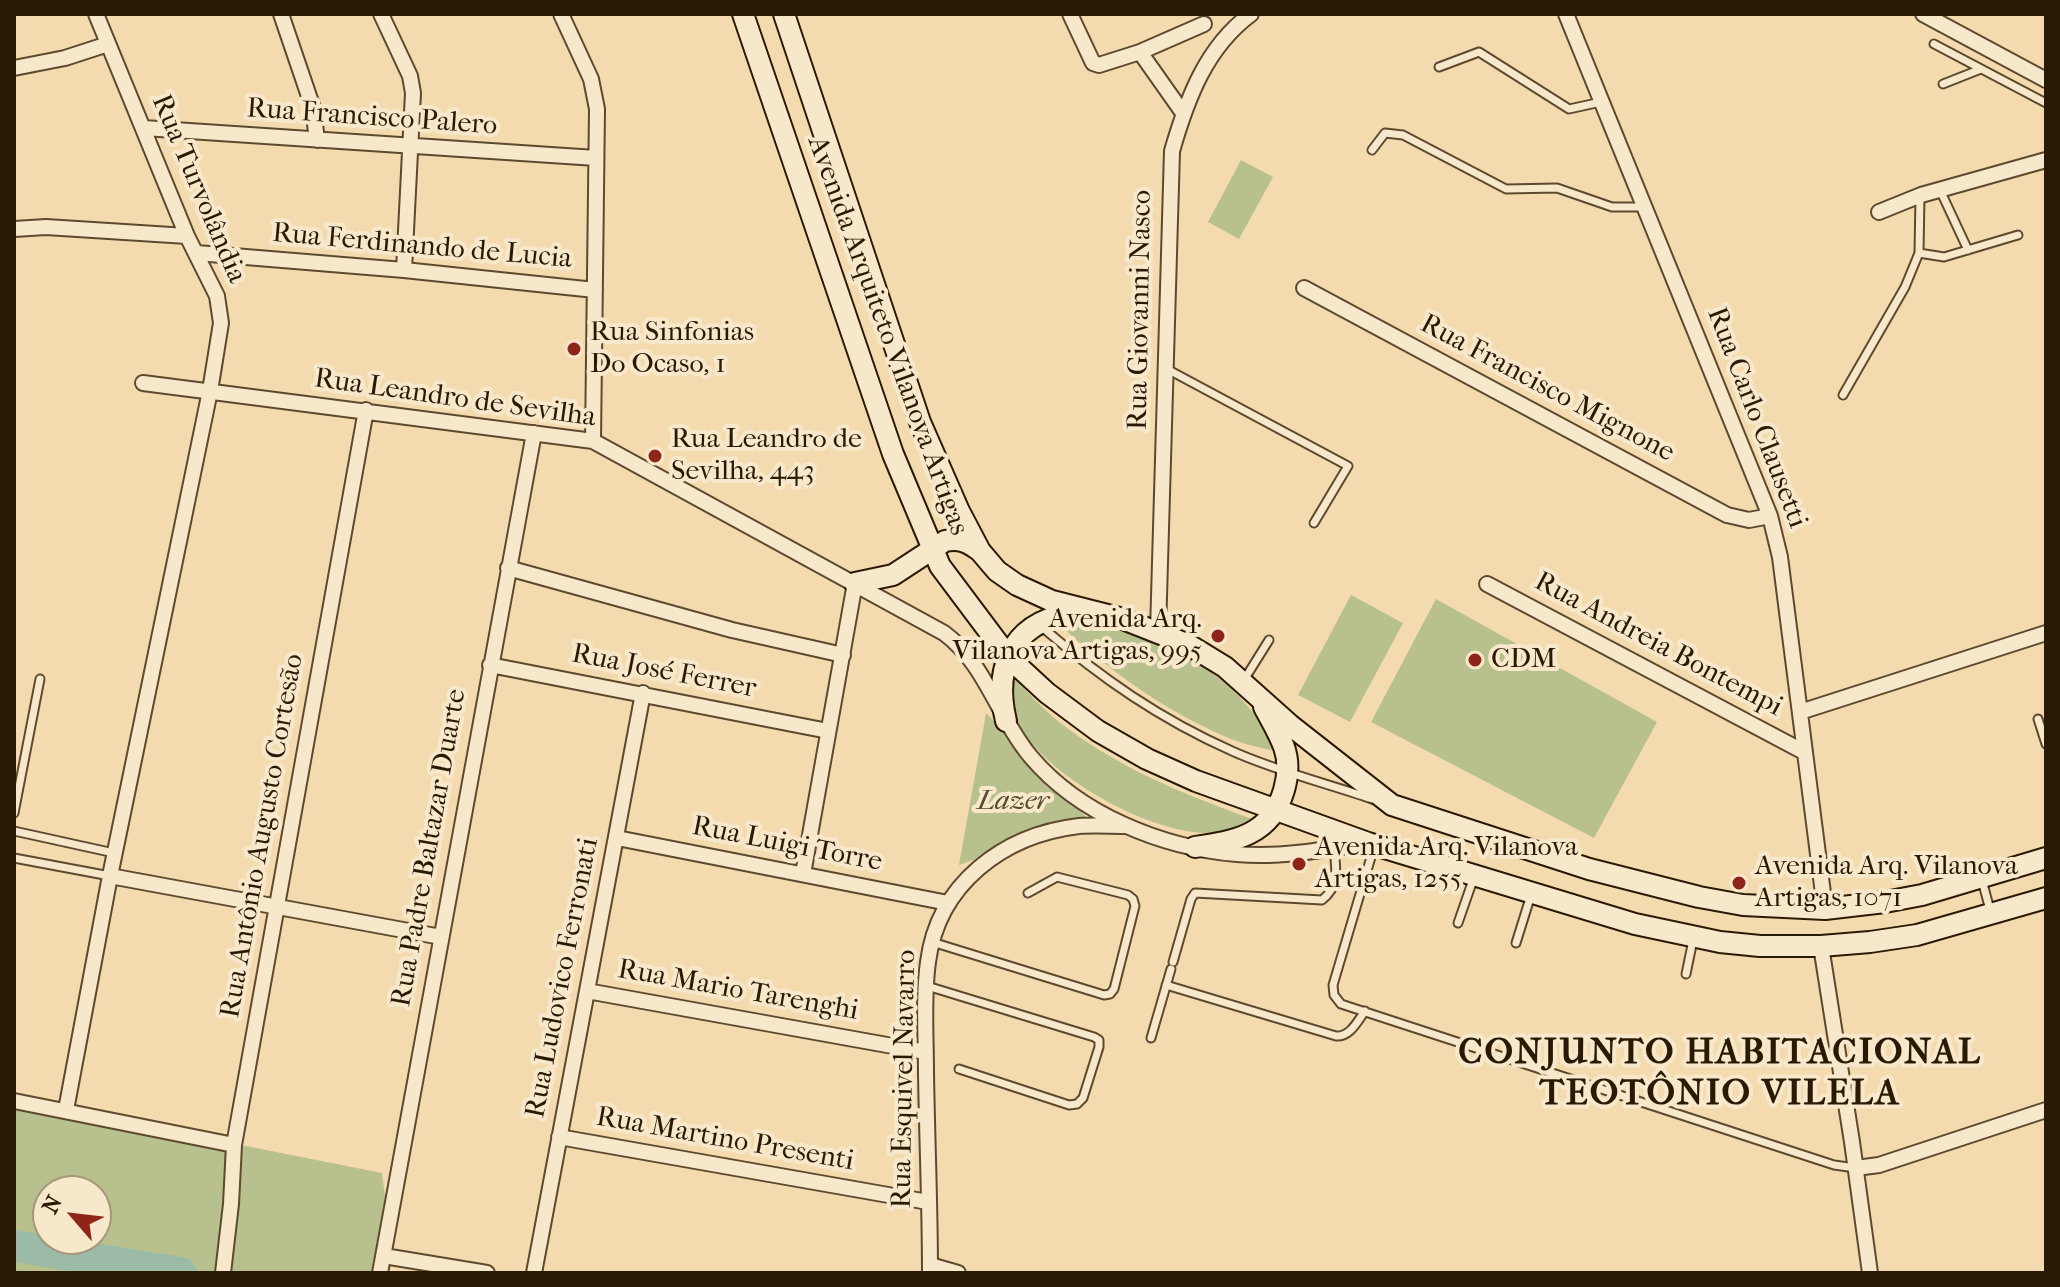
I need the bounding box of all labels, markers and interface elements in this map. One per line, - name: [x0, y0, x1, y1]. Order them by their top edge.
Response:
- street label: Rua Turvolândia: [143, 90, 253, 288]
- street label: Rua Francisco Palero: [246, 92, 498, 144]
- street label: Avenida Arquiteto Vilanova Artigas: [799, 132, 975, 540]
- street label: Rua Giovanni Nasco: [1122, 190, 1160, 430]
- street label: Rua Ferdinando de Lucia: [271, 217, 573, 277]
- street label: Rua Carlo Clausetti: [1698, 303, 1814, 533]
- street label: Rua Francisco Mignone: [1414, 308, 1680, 470]
- place label: Rua Sinfonias Do Ocaso, 1: [590, 316, 754, 382]
- marker: Rua Sinfonias Do Ocaso, 1: [565, 340, 583, 358]
- street label: Rua Leandro de Sevilha: [312, 363, 598, 435]
- place label: Rua Leandro de Sevilha, 443: [671, 423, 862, 489]
- marker: Rua Leandro de Sevilha, 443: [646, 447, 664, 465]
- street label: Rua Andreia Bontempi: [1528, 565, 1788, 725]
- place label: Avenida Arq. Vilanova Artigas, 995: [953, 603, 1202, 669]
- marker: Avenida Arq. Vilanova Artigas, 995: [1209, 627, 1227, 645]
- street label: Rua José Ferrer: [569, 638, 759, 706]
- place label: CDM: [1491, 643, 1556, 677]
- street label: Rua Antônio Augusto Cortesão: [214, 651, 312, 1021]
- marker: CDM: [1466, 651, 1484, 669]
- street label: Rua Padre Baltazar Duarte: [385, 687, 475, 1009]
- park label: Lazer: [977, 785, 1049, 819]
- street label: Rua Luigi Torre: [689, 810, 885, 880]
- place label: Avenida Arq. Vilanova Artigas, 1255: [1315, 831, 1578, 897]
- street label: Rua Ludovico Ferronati: [519, 835, 607, 1121]
- place label: Avenida Arq. Vilanova Artigas, 1071: [1755, 850, 2018, 916]
- marker: Avenida Arq. Vilanova Artigas, 1255: [1290, 855, 1308, 873]
- marker: Avenida Arq. Vilanova Artigas, 1071: [1730, 874, 1748, 892]
- street label: Rua Esquivel Navarro: [886, 949, 924, 1209]
- street label: Rua Mario Tarenghi: [615, 953, 861, 1029]
- district label: CONJUNTO HABITACIONAL TEOTÔNIO VILELA: [1458, 1032, 1982, 1117]
- street label: Rua Martino Presenti: [594, 1101, 856, 1179]
- north arrow: [32, 1175, 112, 1255]
- text: N: [37, 1191, 68, 1218]

